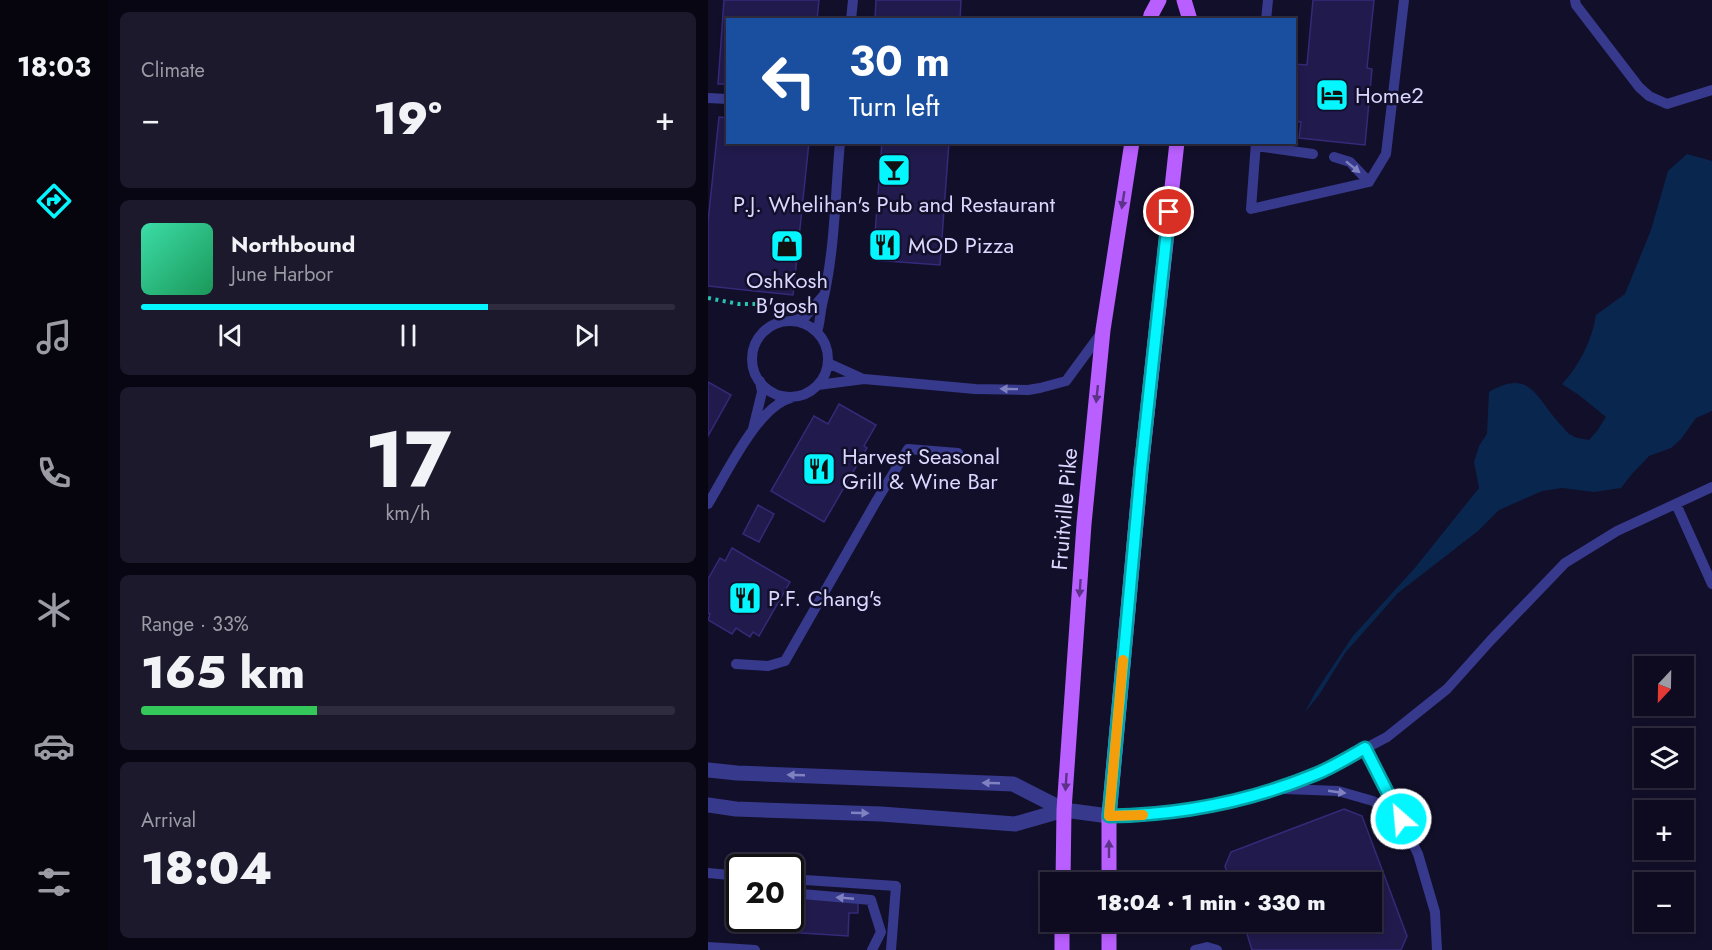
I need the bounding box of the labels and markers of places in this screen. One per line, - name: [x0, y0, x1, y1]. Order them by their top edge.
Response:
- hotel icon: Home2: [1314, 77, 1350, 113]
- place label: Home2: [1355, 79, 1424, 111]
- bar icon: P.J. Whelihan's Pub and Restaurant: [876, 152, 912, 188]
- pin: [1143, 186, 1194, 237]
- place label: P.J. Whelihan's Pub and Restaurant: [733, 188, 1056, 220]
- restaurant icon: MOD Pizza: [867, 227, 903, 263]
- shop icon: OshKosh B'gosh: [769, 228, 805, 264]
- place label: MOD Pizza: [908, 229, 1014, 261]
- place label: OshKosh B'gosh: [746, 264, 828, 321]
- place label: Harvest Seasonal Grill & Wine Bar: [842, 440, 1000, 497]
- restaurant icon: Harvest Seasonal Grill & Wine Bar: [801, 451, 837, 487]
- restaurant icon: P.F. Chang's: [727, 580, 763, 616]
- place label: P.F. Chang's: [768, 582, 881, 614]

